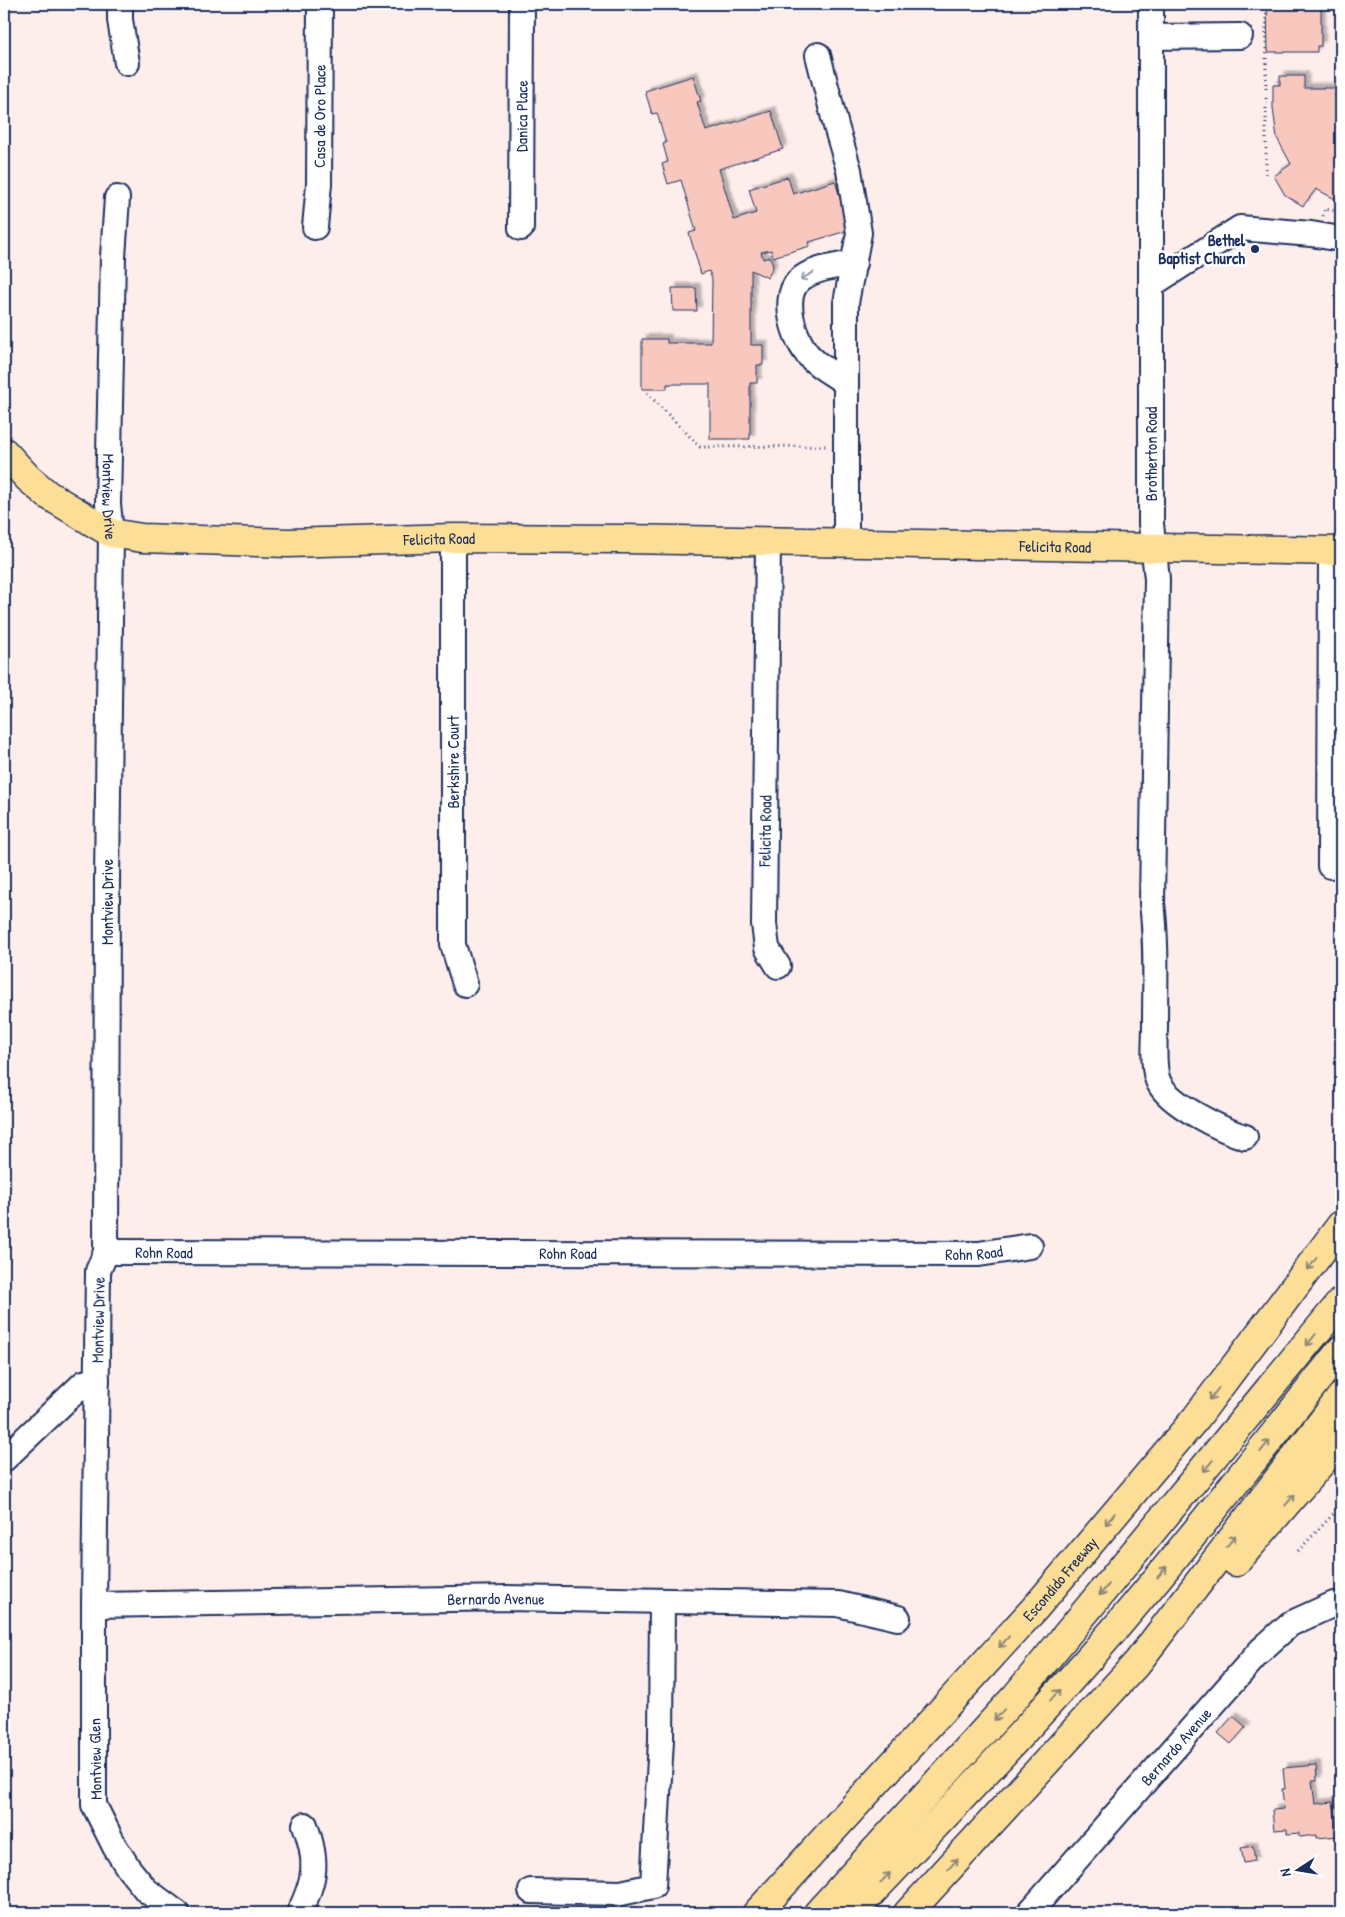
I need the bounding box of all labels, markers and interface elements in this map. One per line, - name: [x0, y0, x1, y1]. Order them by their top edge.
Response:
- street label: Casa de Oro Place: [308, 64, 331, 168]
- street label: Danica Place: [510, 79, 533, 152]
- place label: Bethel Baptist Church: [1158, 229, 1246, 270]
- marker: Bethel Baptist Church: [1249, 243, 1261, 255]
- one-way arrow: [800, 271, 815, 281]
- street label: Brotherton Road: [1140, 407, 1162, 501]
- street label: Montview Drive: [97, 453, 122, 541]
- street label: Felicita Road: [402, 527, 475, 551]
- street label: Felicita Road: [1018, 535, 1091, 558]
- street label: Berkshire Court: [442, 715, 464, 809]
- street label: Felicita Road: [753, 795, 777, 868]
- street label: Montview Drive: [96, 858, 118, 945]
- street label: Rohn Road: [945, 1239, 1004, 1265]
- street label: Rohn Road: [135, 1241, 193, 1263]
- street label: Rohn Road: [539, 1242, 597, 1264]
- one-way arrow: [1307, 1257, 1317, 1271]
- street label: Montview Drive: [86, 1276, 110, 1363]
- one-way arrow: [1305, 1333, 1316, 1346]
- one-way arrow: [1209, 1387, 1219, 1401]
- one-way arrow: [1259, 1440, 1270, 1453]
- one-way arrow: [1202, 1459, 1213, 1472]
- one-way arrow: [1284, 1493, 1296, 1506]
- one-way arrow: [1105, 1512, 1116, 1525]
- street label: Escondido Freeway: [1017, 1532, 1102, 1626]
- one-way arrow: [1226, 1534, 1236, 1548]
- one-way arrow: [1156, 1566, 1167, 1579]
- one-way arrow: [1098, 1584, 1109, 1597]
- street label: Bernardo Avenue: [447, 1587, 545, 1610]
- one-way arrow: [998, 1636, 1010, 1649]
- one-way arrow: [1049, 1688, 1061, 1701]
- street label: Bernardo Avenue: [1135, 1702, 1217, 1790]
- one-way arrow: [993, 1708, 1005, 1721]
- street label: Montview Glen: [83, 1718, 107, 1800]
- north arrow: [1272, 1844, 1322, 1894]
- one-way arrow: [947, 1858, 958, 1871]
- text: N: [1275, 1867, 1295, 1878]
- one-way arrow: [879, 1872, 891, 1884]

